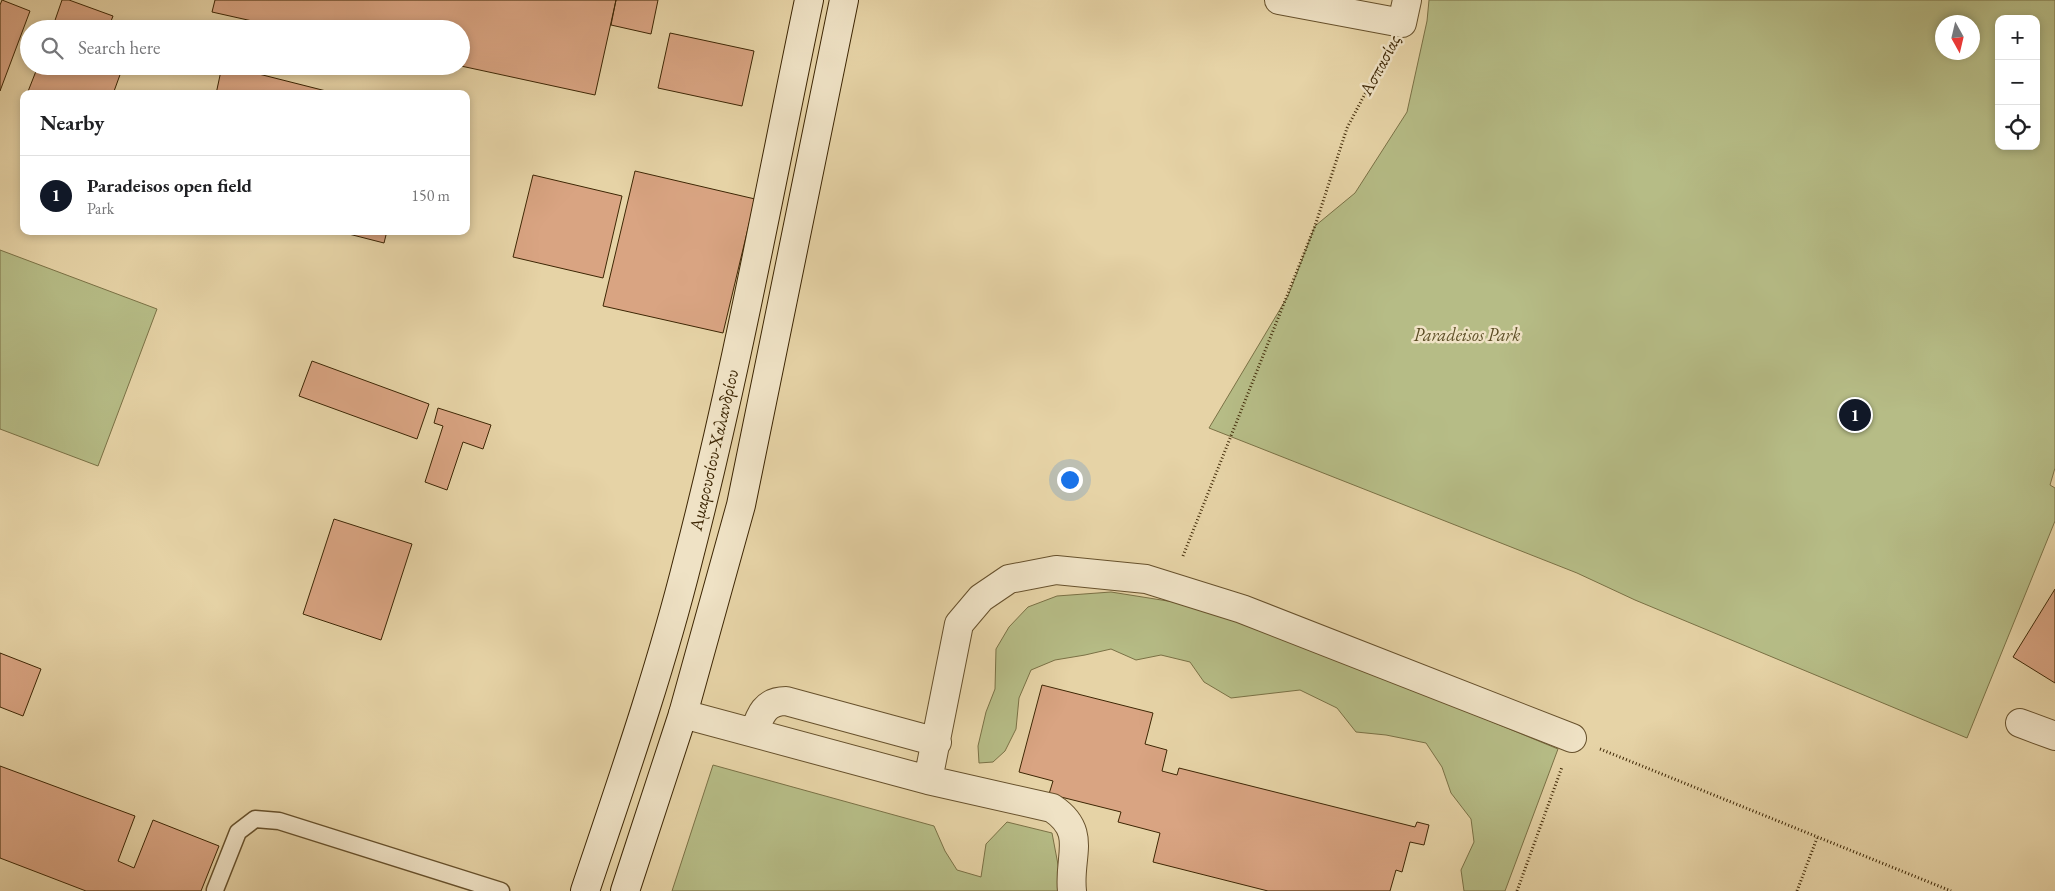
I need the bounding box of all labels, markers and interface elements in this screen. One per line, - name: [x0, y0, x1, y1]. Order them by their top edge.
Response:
- north arrow: [1935, 15, 1980, 60]
- map controls: [1995, 15, 2040, 150]
- button: +: [1995, 15, 2040, 60]
- search box: [20, 20, 470, 75]
- street label: Ασπασίας: [1353, 30, 1405, 100]
- icon: search: [38, 34, 66, 62]
- text: Search here: [78, 35, 160, 60]
- button: −: [1995, 60, 2040, 105]
- button: locate: [1995, 105, 2040, 150]
- text: Nearby: [40, 109, 104, 136]
- text: Paradeisos open field: [87, 173, 252, 198]
- text: 1: [52, 185, 60, 206]
- text: 150 m: [411, 185, 450, 206]
- text: Park: [87, 198, 114, 219]
- park label: Paradeisos Park: [1414, 323, 1520, 346]
- street label: Αμαρουσίου-Χαλανδρίου: [684, 367, 743, 534]
- pin: 1: [1839, 396, 1871, 434]
- your location: [1057, 467, 1083, 493]

